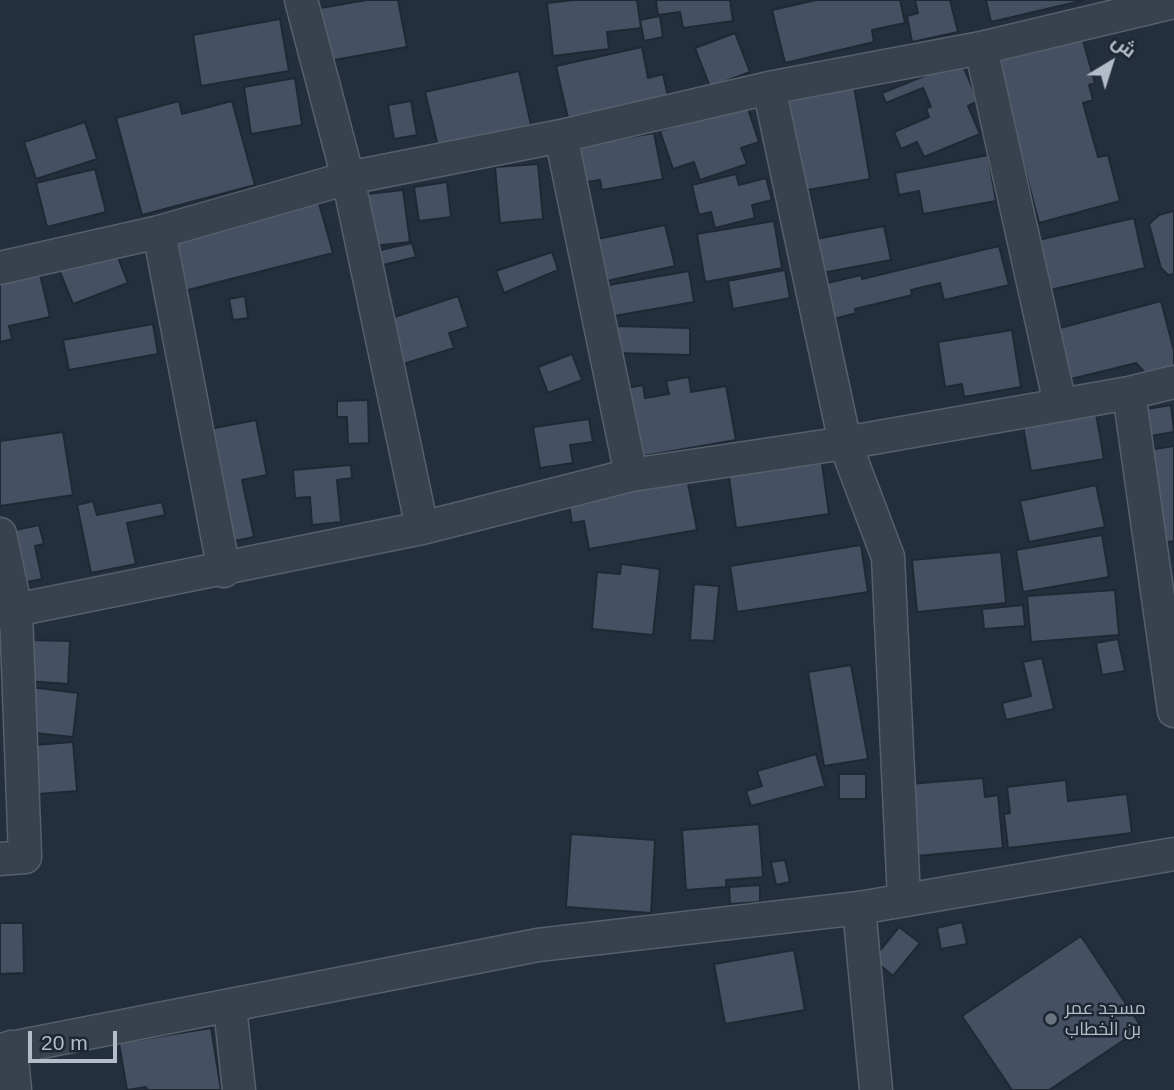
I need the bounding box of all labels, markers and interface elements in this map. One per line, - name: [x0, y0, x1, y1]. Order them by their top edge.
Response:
- north arrow: [1076, 28, 1146, 98]
- text: ش: [1108, 30, 1140, 62]
- place label: مسجد عمر بن الخطاب: [1065, 998, 1146, 1040]
- marker: مسجد عمر بن الخطاب: [1043, 1011, 1059, 1027]
- scale bar: [32, 1016, 121, 1060]
- text: 20 m: [41, 1031, 88, 1054]

